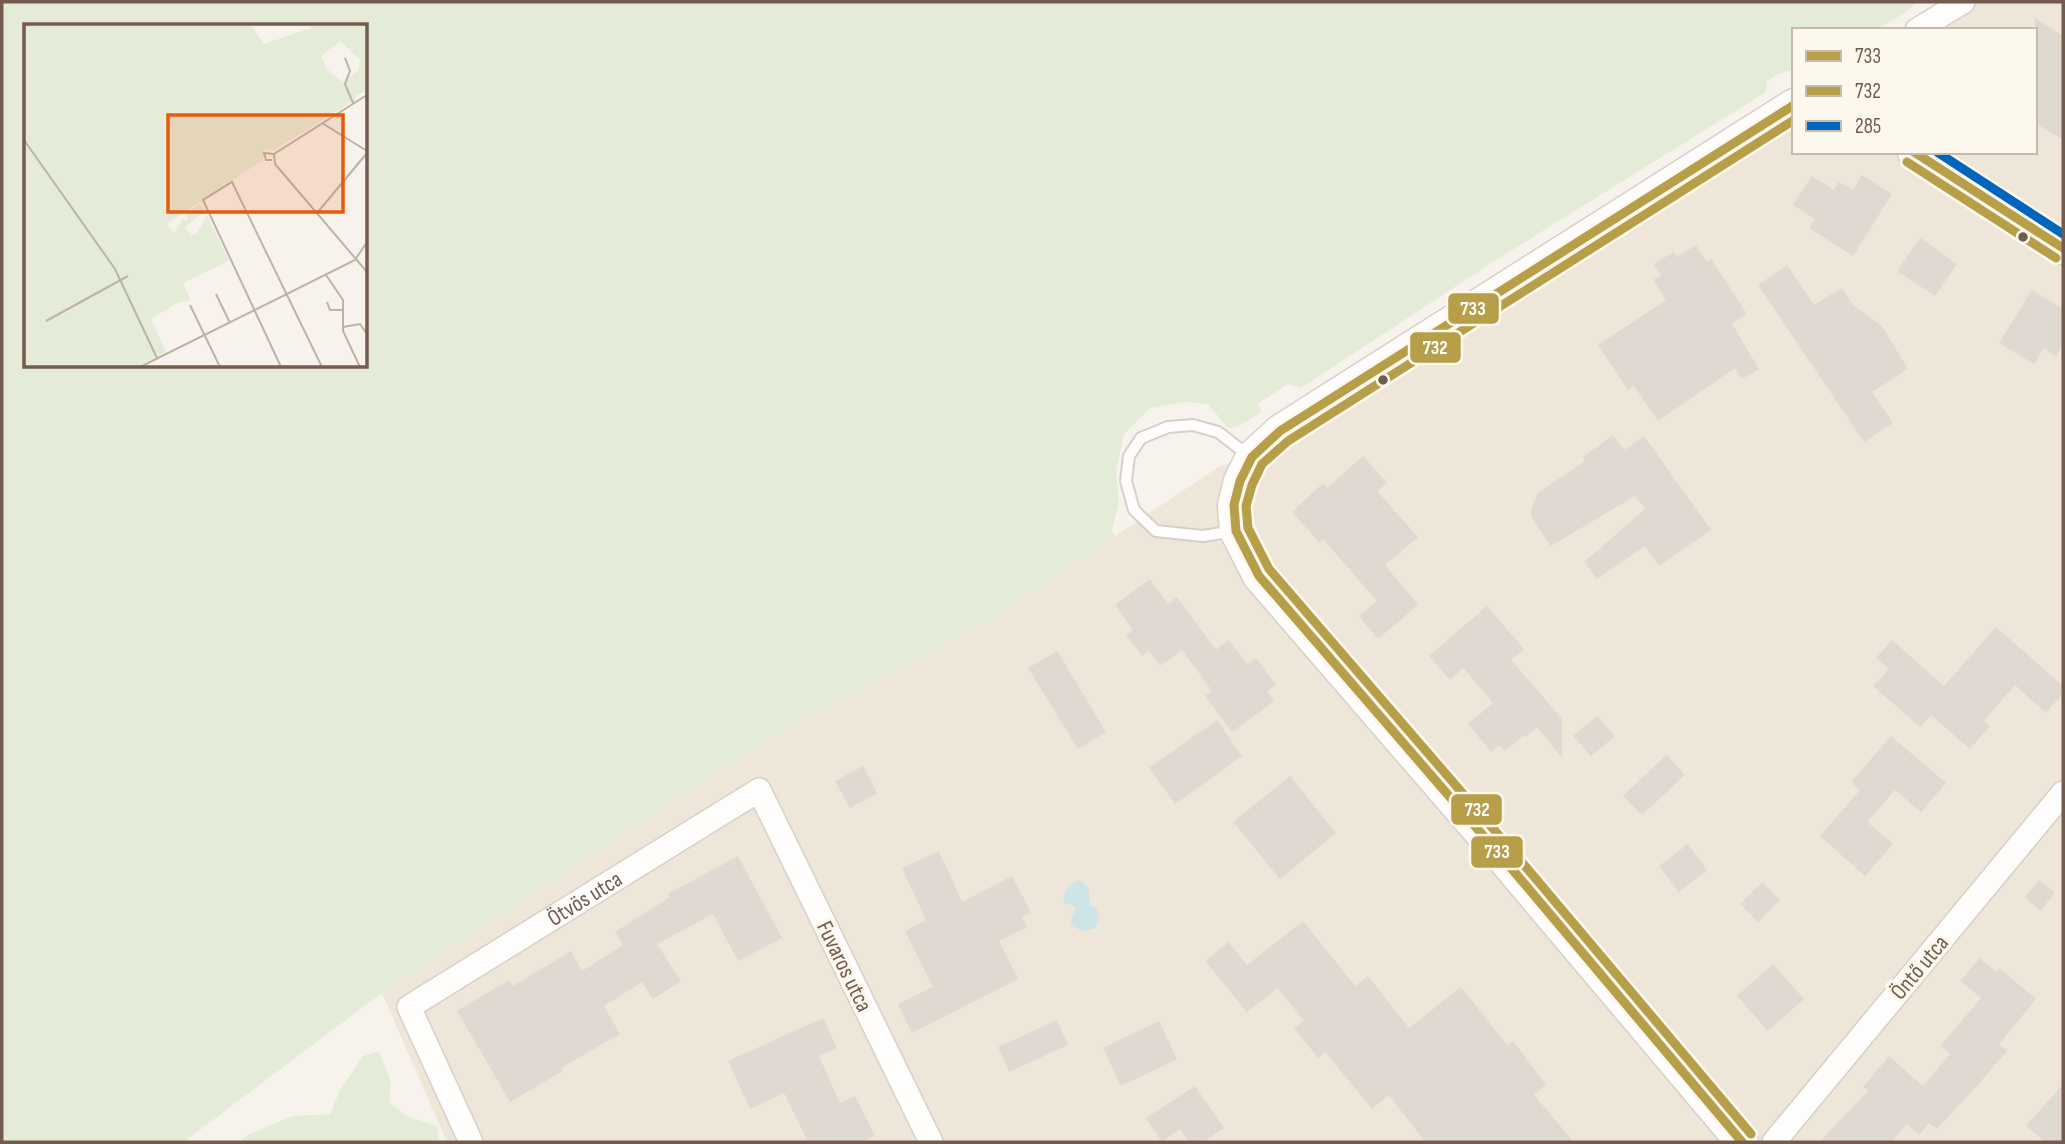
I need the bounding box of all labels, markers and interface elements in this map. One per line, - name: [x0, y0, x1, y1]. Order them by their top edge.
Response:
- inset map: [24, 24, 368, 368]
- legend: [1792, 28, 2037, 154]
- text: 733: [1855, 44, 1881, 69]
- text: 732: [1855, 79, 1881, 104]
- text: 285: [1855, 114, 1881, 139]
- unlabelled marker: [2016, 230, 2030, 244]
- line badge: 733: [1447, 292, 1500, 325]
- text: 733: [1460, 298, 1486, 321]
- line badge: 732: [1409, 331, 1462, 364]
- text: 732: [1422, 337, 1448, 360]
- unlabelled marker: [1376, 373, 1390, 387]
- line badge: 732: [1450, 793, 1503, 826]
- text: 732: [1464, 799, 1490, 822]
- line badge: 733: [1470, 835, 1524, 869]
- text: 733: [1484, 841, 1510, 864]
- street label: Ötvös utca: [542, 865, 628, 933]
- street label: Fuvaros utca: [810, 916, 878, 1016]
- street label: Öntő utca: [1885, 930, 1955, 1006]

